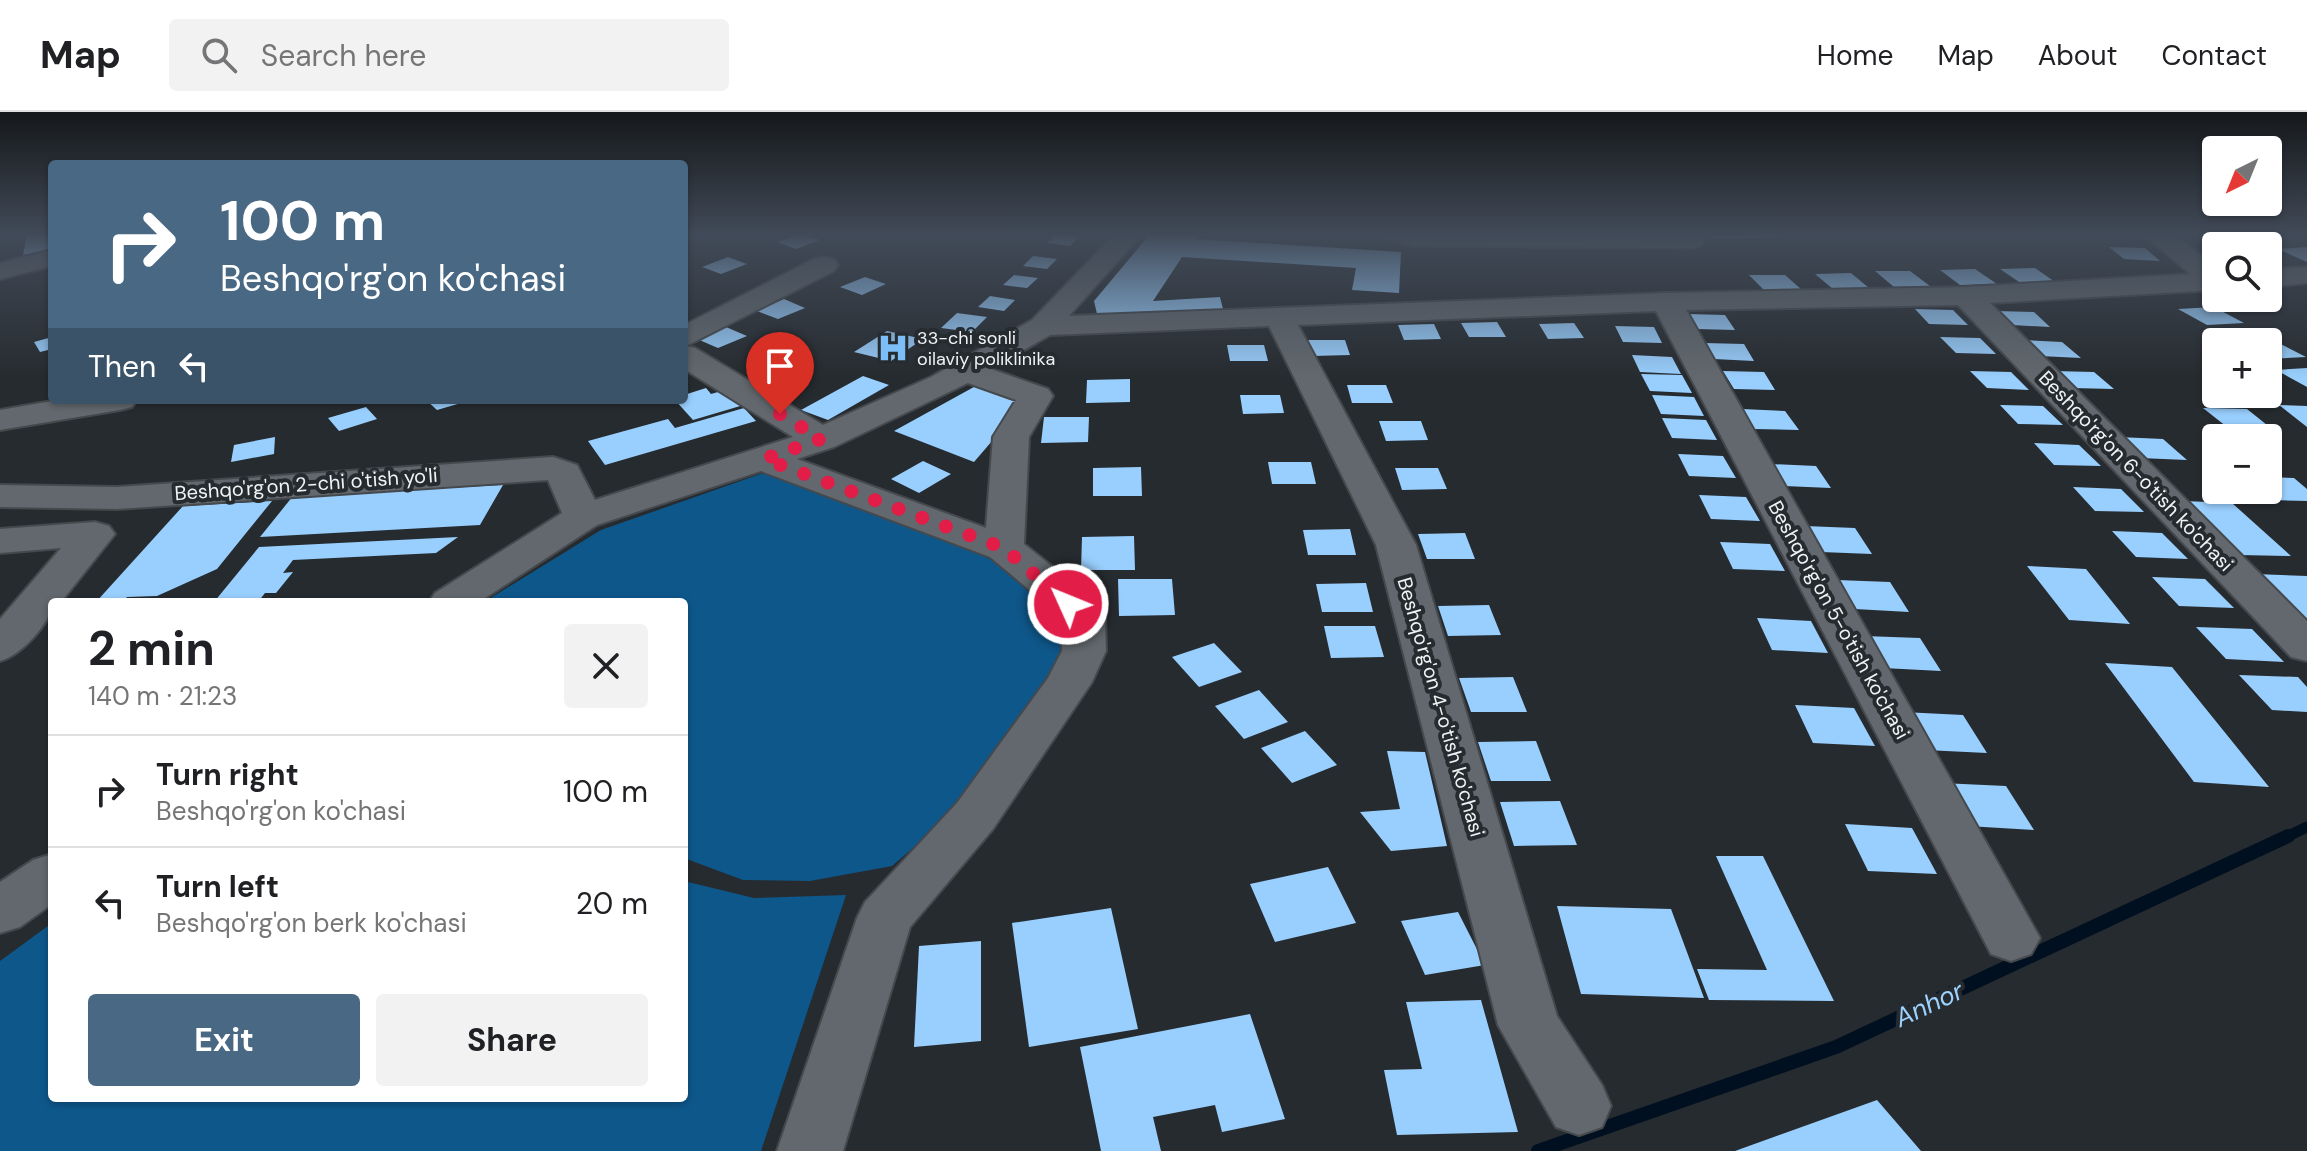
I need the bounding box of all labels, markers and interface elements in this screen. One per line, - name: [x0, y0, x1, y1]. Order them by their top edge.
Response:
- search box: [169, 19, 729, 91]
- text: Map: [40, 30, 121, 80]
- icon: search: [197, 33, 241, 77]
- text: Search here: [261, 36, 426, 75]
- text: Home: [1817, 37, 1893, 74]
- text: Map: [1937, 37, 1994, 74]
- text: About: [2038, 37, 2117, 74]
- text: Contact: [2161, 37, 2267, 74]
- north arrow: [2202, 136, 2282, 216]
- map controls: [2202, 136, 2282, 504]
- text: 100 m: [220, 184, 385, 257]
- icon: right: [88, 192, 192, 296]
- button: search: [2202, 232, 2282, 312]
- text: Beshqo'rg'on ko'chasi: [220, 255, 566, 302]
- place label: 33-chi sonli oilaviy poliklinika: [917, 326, 1055, 371]
- button: +: [2202, 328, 2282, 408]
- hospital icon: 33-chi sonli oilaviy poliklinika: [876, 331, 910, 365]
- pin: [746, 332, 814, 414]
- icon: left: [172, 344, 216, 388]
- icon: arrive: [758, 344, 802, 388]
- text: Then: [88, 347, 156, 386]
- street label: Beshqo'rg'on 6-o'tish ko'chasi: [2033, 365, 2239, 577]
- button: −: [2202, 424, 2282, 504]
- street label: Beshqo'rg'on 2-chi o'tish yo'li: [174, 462, 438, 506]
- street label: Beshqo'rg'on 5-o'tish ko'chasi: [1762, 496, 1916, 744]
- position arrow: [1026, 562, 1110, 646]
- street label: Beshqo'rg'on 4-o'tish ko'chasi: [1391, 574, 1491, 840]
- text: 2 min: [88, 617, 215, 680]
- button: close: [564, 624, 648, 708]
- text: 140 m · 21:23: [88, 679, 237, 713]
- text: Turn right: [156, 755, 299, 794]
- icon: right: [88, 769, 132, 813]
- text: 100 m: [563, 772, 648, 811]
- text: Beshqo'rg'on ko'chasi: [156, 794, 406, 828]
- text: Turn left: [156, 867, 279, 906]
- icon: left: [88, 881, 132, 925]
- text: 20 m: [576, 884, 648, 923]
- text: Beshqo'rg'on berk ko'chasi: [156, 906, 467, 940]
- water label: Anhor: [1888, 973, 1970, 1035]
- button: Exit: [88, 994, 360, 1086]
- button: Share: [376, 994, 648, 1086]

